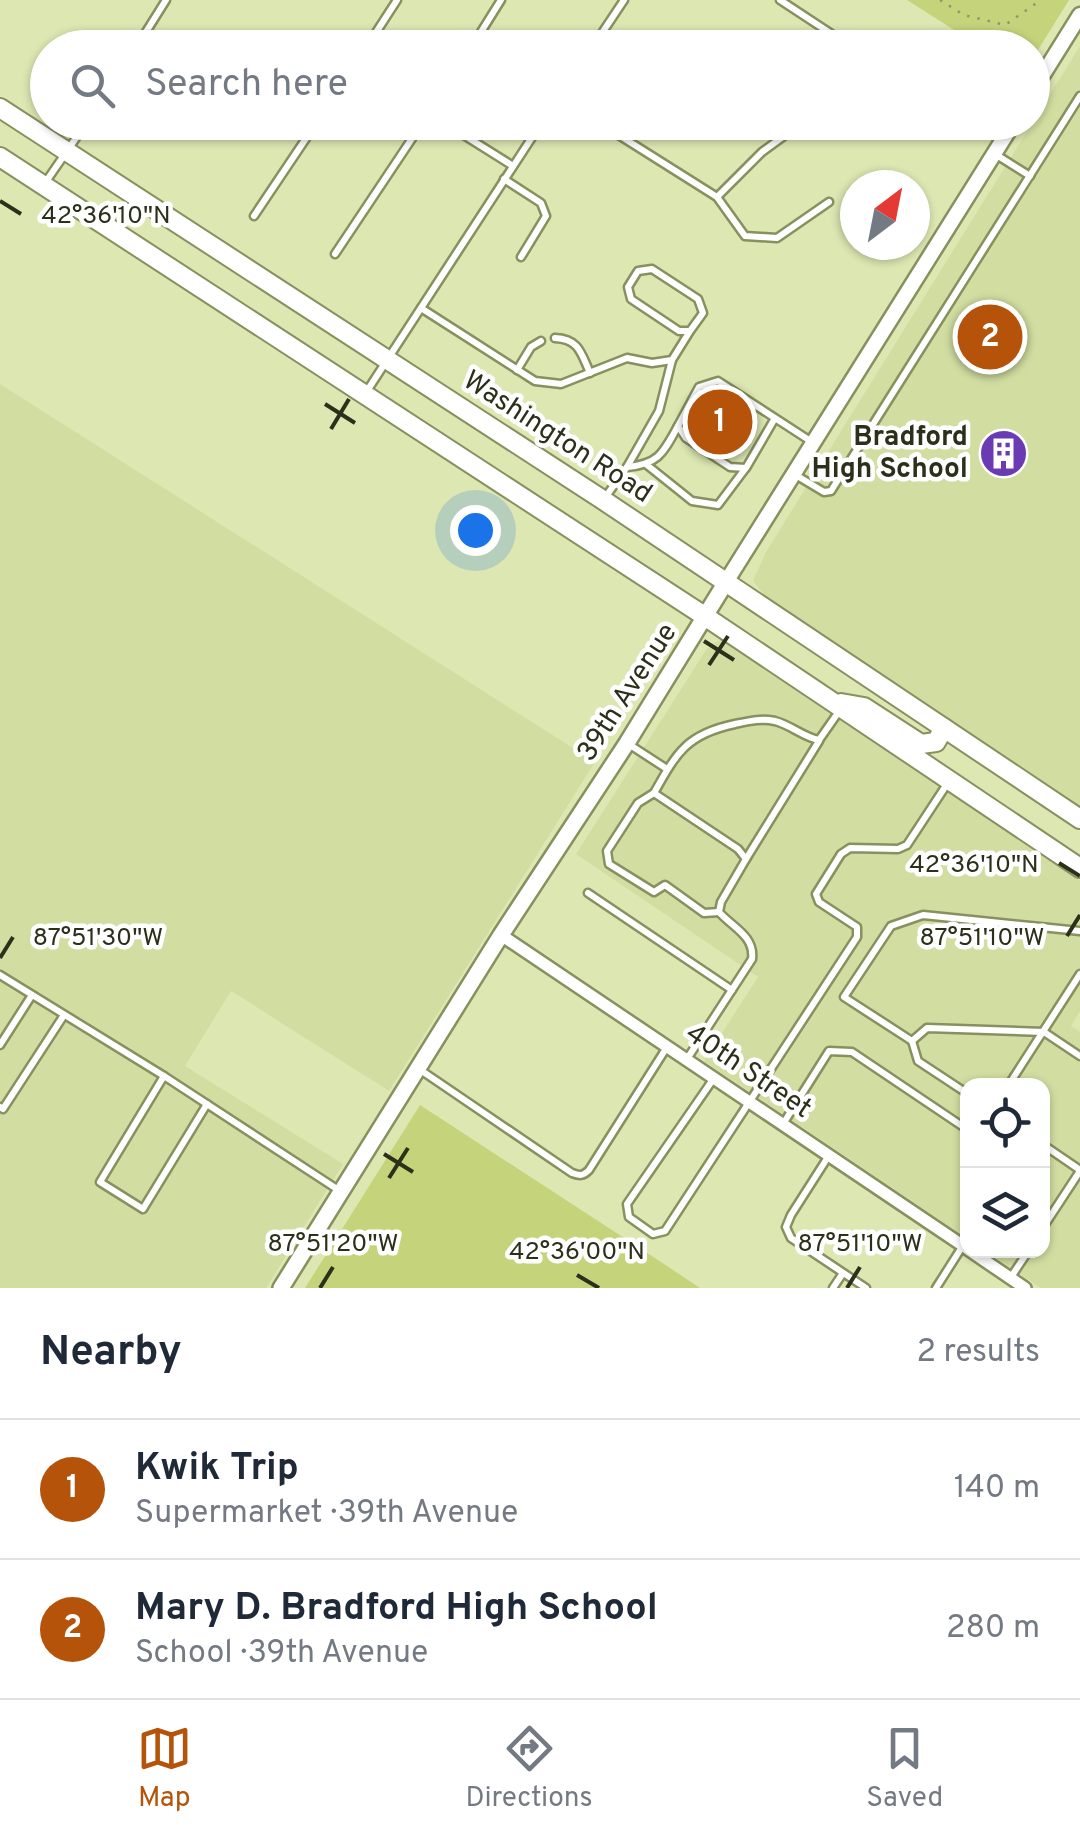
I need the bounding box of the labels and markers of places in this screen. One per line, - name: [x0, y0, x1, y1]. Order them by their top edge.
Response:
- pin: 2: [958, 300, 1022, 374]
- pin: 1: [688, 384, 752, 460]
- place label: Bradford High School: [812, 420, 968, 488]
- building icon: Bradford High School: [977, 428, 1029, 480]

